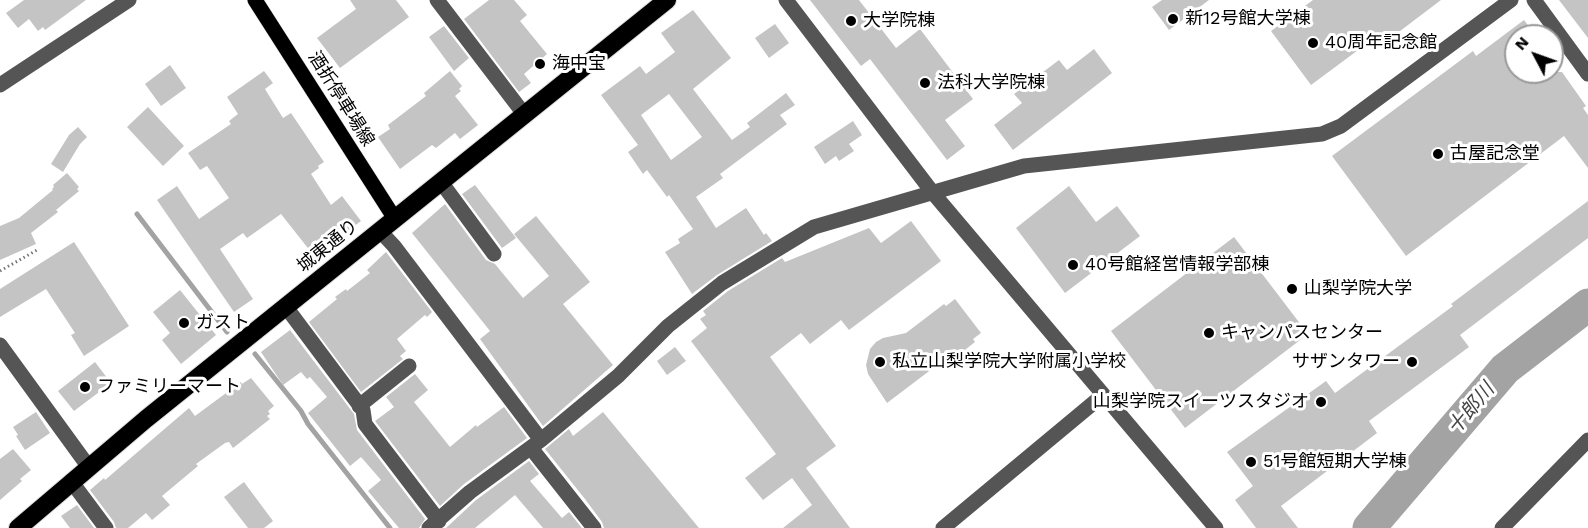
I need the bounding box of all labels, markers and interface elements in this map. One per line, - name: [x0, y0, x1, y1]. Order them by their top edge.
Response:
- place label: 新12号館大学棟: [1185, 8, 1311, 30]
- place label: 大学院棟: [863, 10, 935, 32]
- marker: 新12号館大学棟: [1166, 12, 1180, 26]
- marker: 大学院棟: [844, 14, 858, 28]
- north arrow: [1504, 24, 1564, 84]
- place label: 40周年記念館: [1325, 32, 1437, 54]
- text: N: [1510, 32, 1533, 54]
- marker: 40周年記念館: [1306, 36, 1320, 50]
- street label: 酒折停車場線: [303, 47, 379, 151]
- place label: 海中宝: [552, 53, 606, 75]
- marker: 海中宝: [533, 57, 547, 71]
- place label: 法科大学院棟: [937, 72, 1045, 94]
- marker: 法科大学院棟: [918, 76, 932, 90]
- place label: 古屋記念堂: [1450, 143, 1540, 165]
- marker: 古屋記念堂: [1431, 147, 1445, 161]
- street label: 城東通り: [293, 215, 363, 277]
- place label: 40号館経営情報学部棟: [1085, 254, 1269, 276]
- marker: 40号館経営情報学部棟: [1066, 258, 1080, 272]
- place label: 山梨学院大学: [1304, 278, 1412, 300]
- marker: 山梨学院大学: [1285, 282, 1299, 296]
- place label: ガスト: [196, 312, 250, 334]
- marker: ガスト: [177, 316, 191, 330]
- place label: キャンパスセンター: [1221, 322, 1383, 344]
- marker: キャンパスセンター: [1202, 326, 1216, 340]
- place label: 私立山梨学院大学附属小学校: [892, 351, 1126, 373]
- place label: サザンタワー: [1292, 351, 1400, 373]
- marker: 私立山梨学院大学附属小学校: [873, 355, 887, 369]
- marker: サザンタワー: [1405, 355, 1419, 369]
- place label: ファミリーマート: [97, 376, 241, 398]
- water label: 十郎川: [1443, 378, 1499, 440]
- marker: ファミリーマート: [78, 380, 92, 394]
- place label: 山梨学院スイーツスタジオ: [1093, 391, 1309, 413]
- marker: 山梨学院スイーツスタジオ: [1314, 395, 1328, 409]
- place label: 51号館短期大学棟: [1263, 451, 1406, 473]
- marker: 51号館短期大学棟: [1244, 455, 1258, 469]

